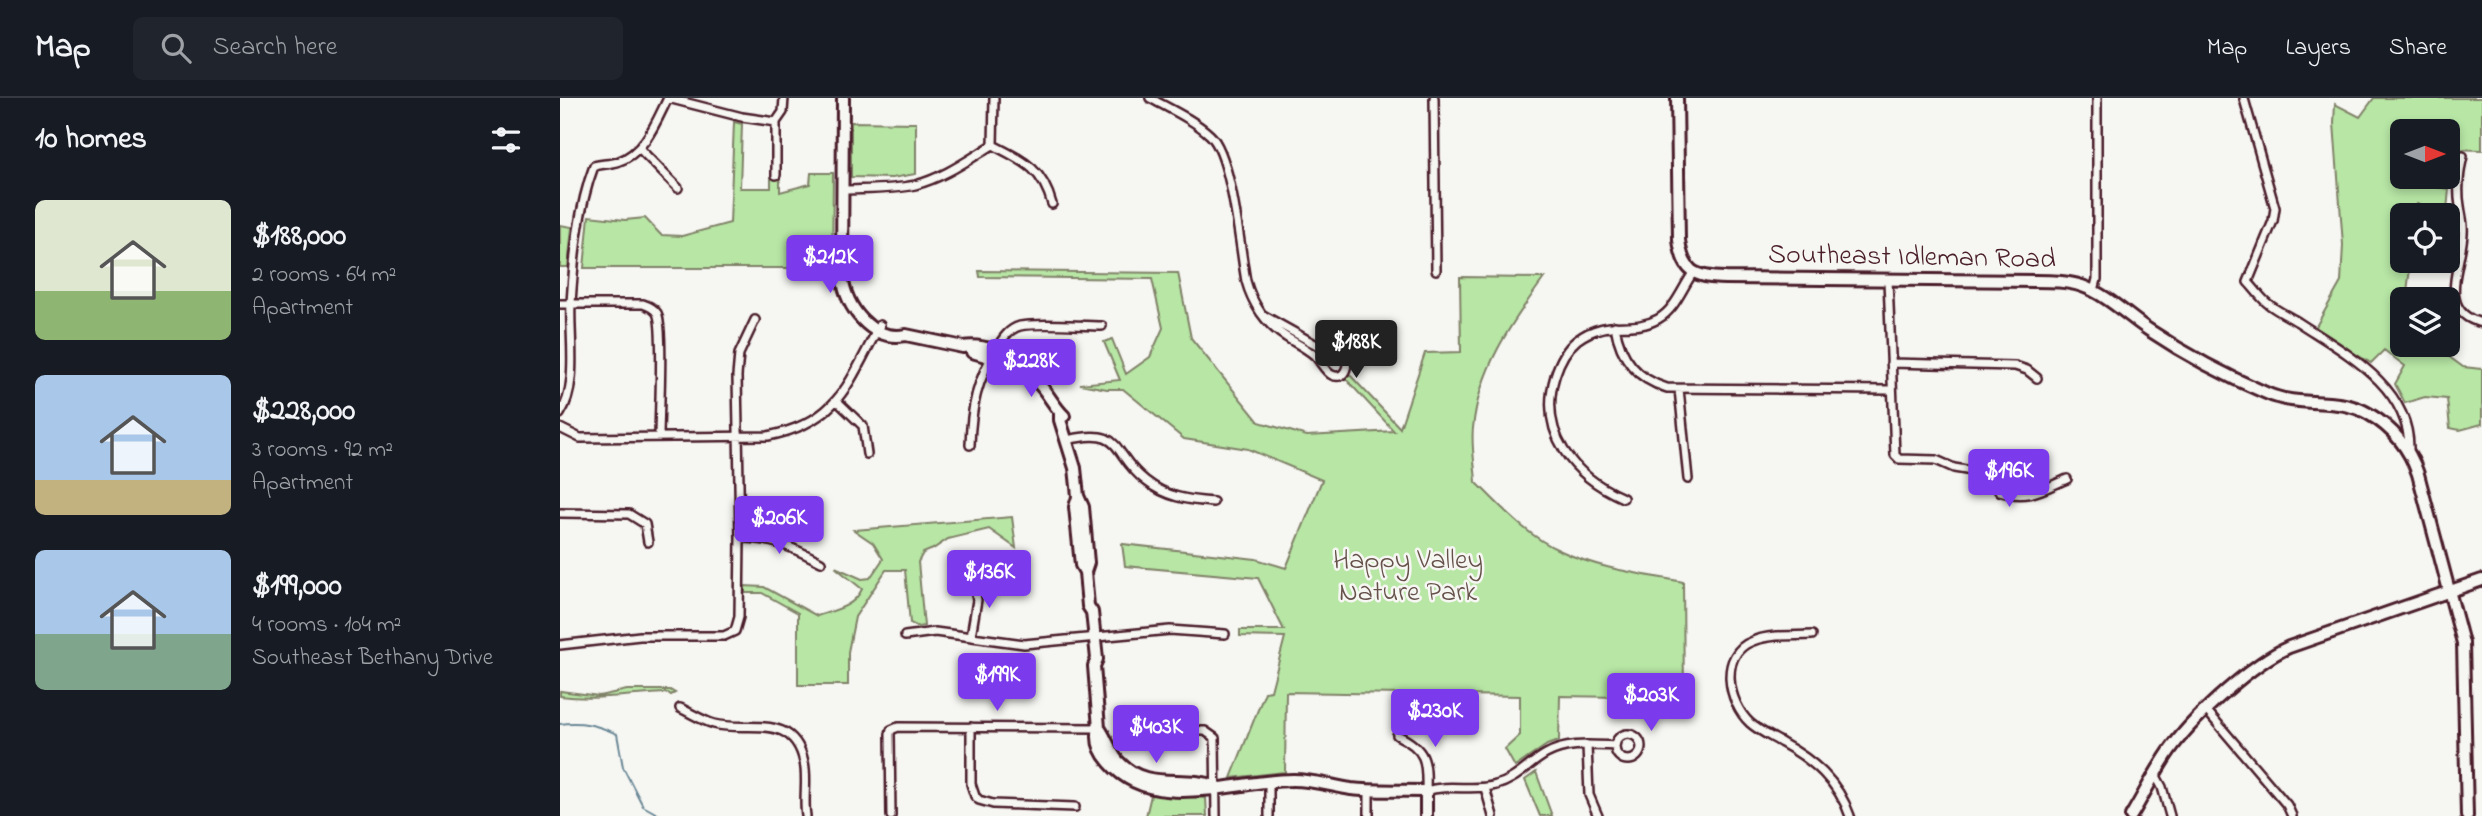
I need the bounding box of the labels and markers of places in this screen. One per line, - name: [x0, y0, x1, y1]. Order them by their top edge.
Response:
- pin: $212K: [781, 236, 879, 295]
- pin: $188K: [1307, 320, 1405, 380]
- pin: $228K: [982, 340, 1080, 399]
- pin: $196K: [1960, 450, 2058, 509]
- pin: $206K: [730, 496, 828, 556]
- pin: $136K: [940, 550, 1038, 610]
- pin: $199K: [948, 654, 1046, 713]
- pin: $203K: [1602, 674, 1700, 733]
- pin: $230K: [1386, 690, 1484, 749]
- pin: $403K: [1107, 706, 1205, 765]

